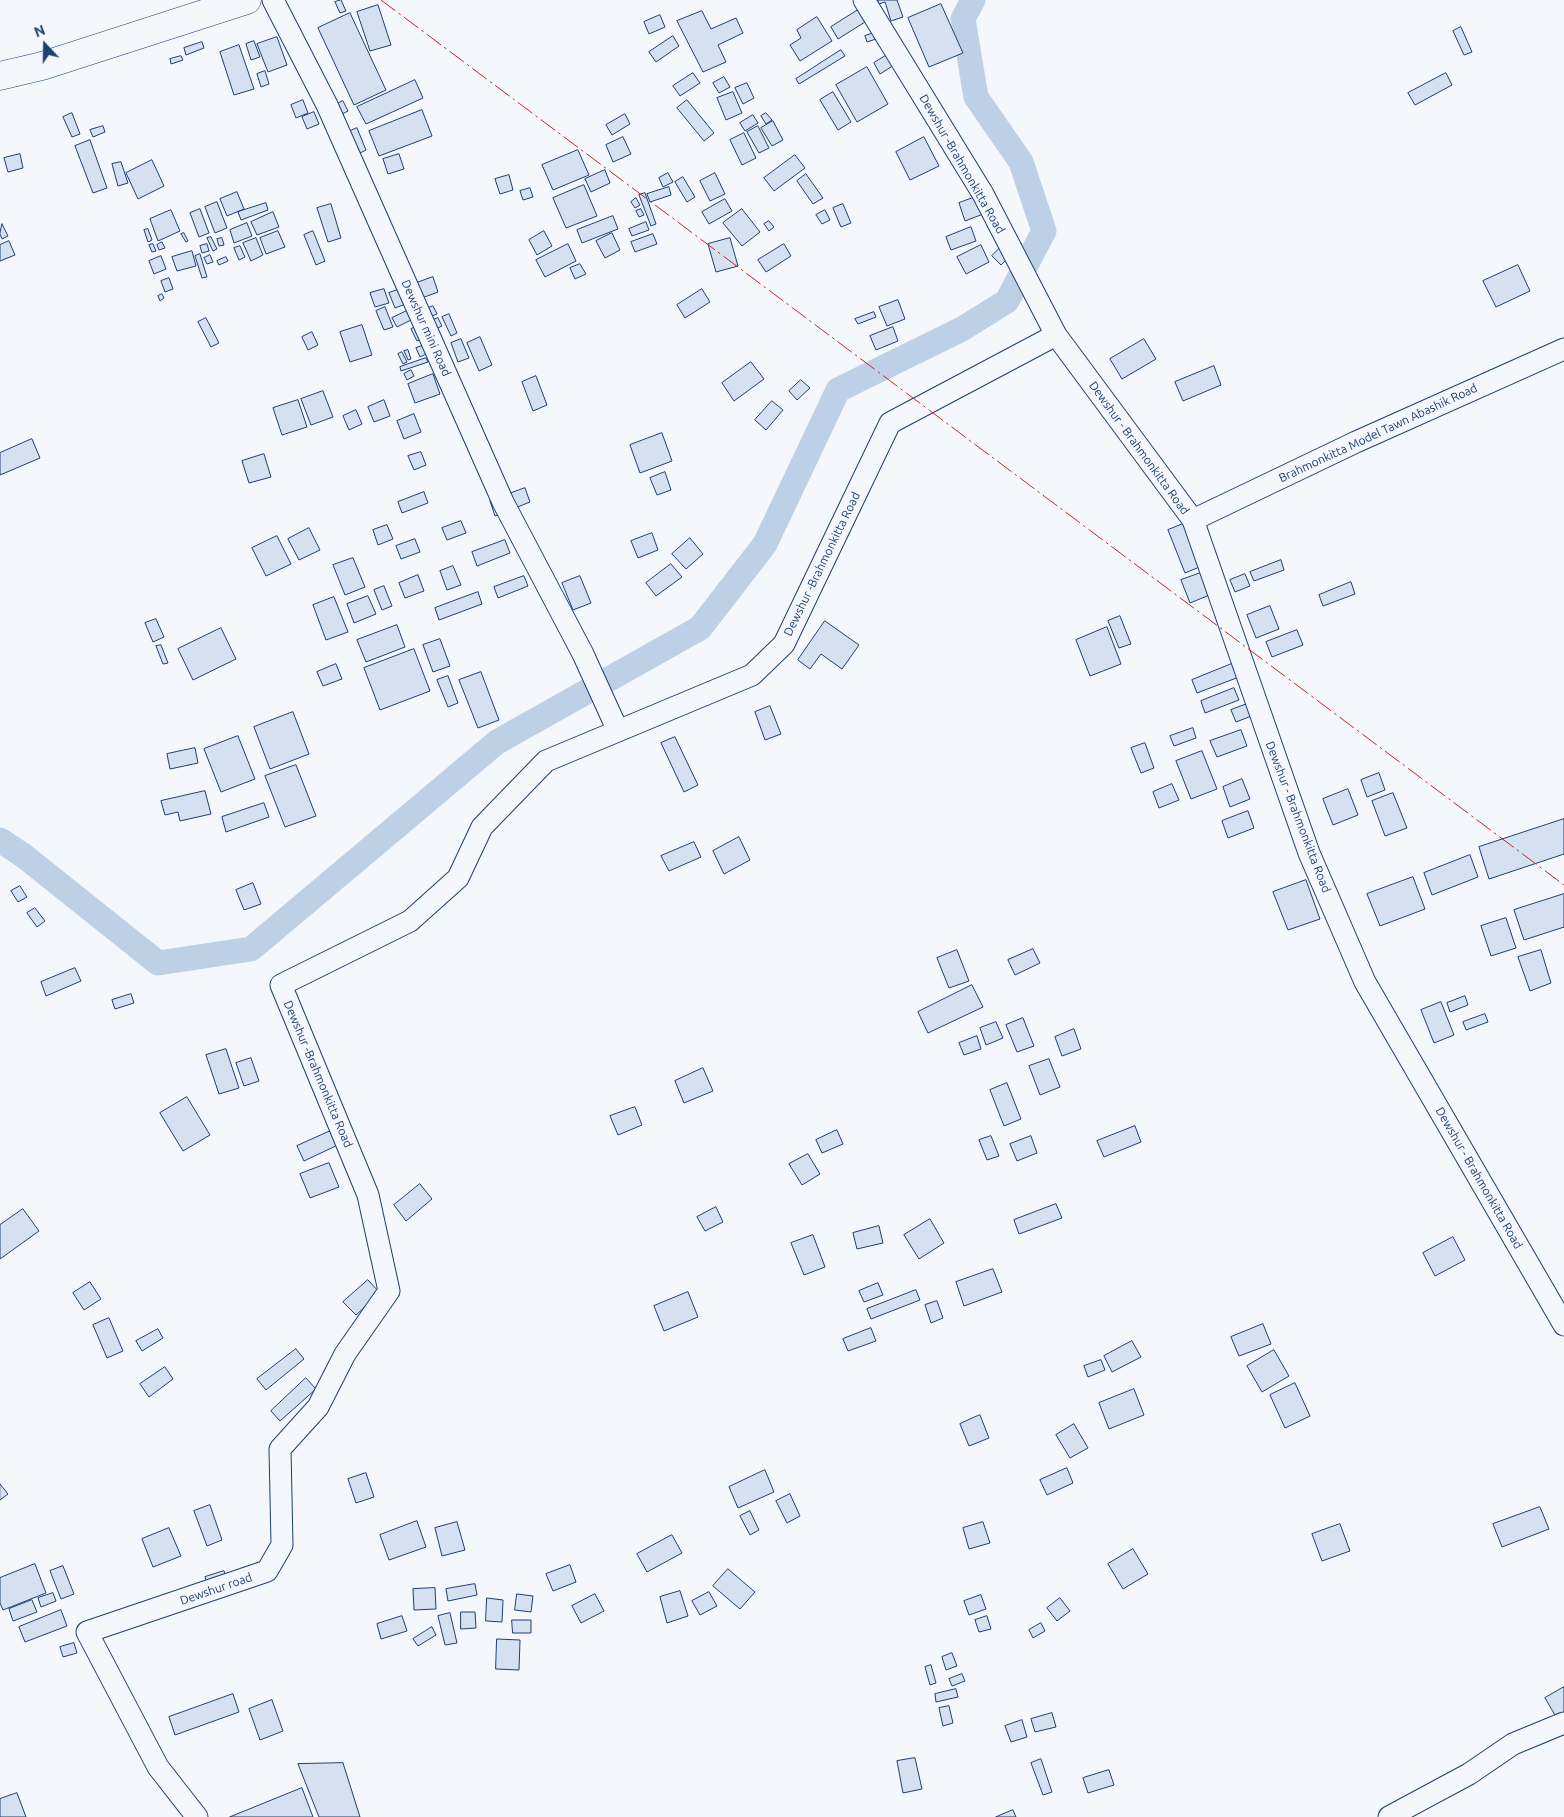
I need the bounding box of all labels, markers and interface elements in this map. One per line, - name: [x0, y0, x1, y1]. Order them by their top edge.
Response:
- north arrow: [20, 20, 70, 70]
- text: N: [32, 22, 47, 40]
- street label: Dewshur -Brahmonkitta Road: [916, 92, 1008, 236]
- street label: Dewshur mini Road: [398, 278, 454, 378]
- street label: Dewshur - Brahmonkitta Road: [1086, 379, 1192, 517]
- street label: Brahmonkitta Model Tawn Abashik Road: [1276, 381, 1480, 485]
- street label: Dewshur -Brahmonkitta Road: [781, 490, 863, 638]
- street label: Dewshur - Brahmonkitta Road: [1262, 739, 1334, 895]
- street label: Dewshur -Brahmonkitta Road: [280, 998, 356, 1150]
- street label: Dewshur - Brahmonkitta Road: [1432, 1105, 1526, 1251]
- street label: Dewshur road: [178, 1570, 254, 1608]

